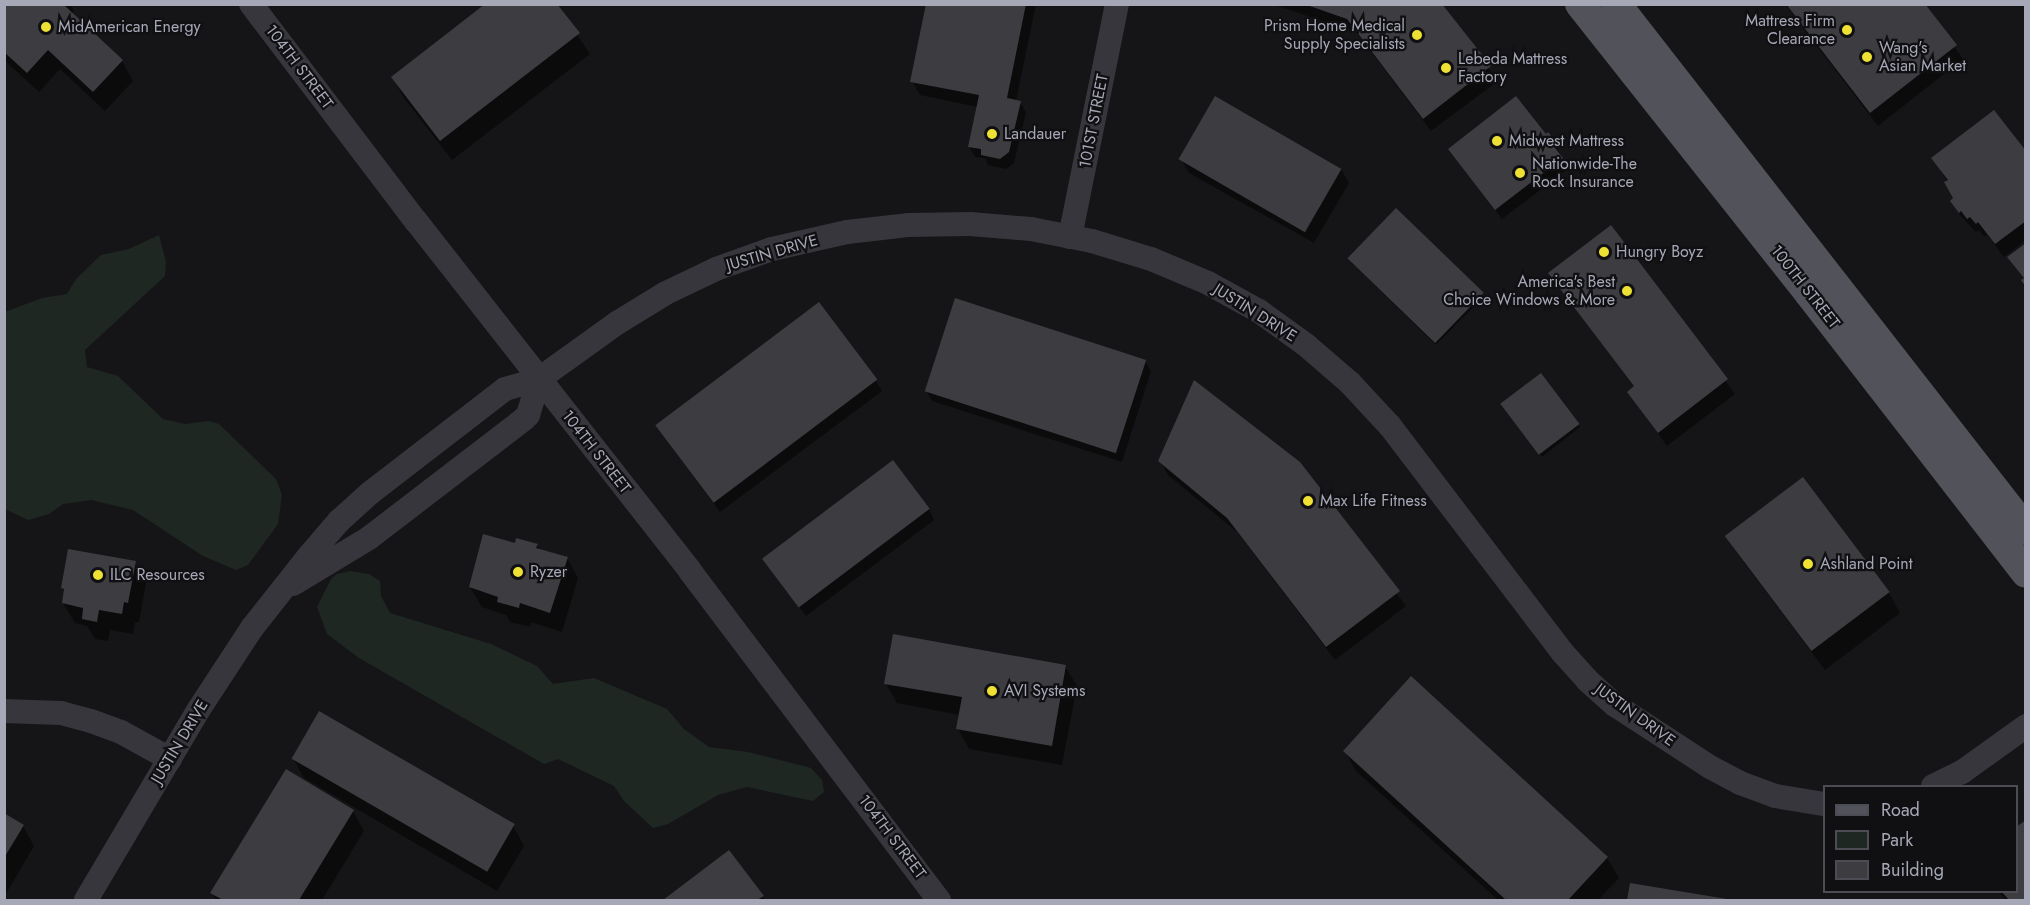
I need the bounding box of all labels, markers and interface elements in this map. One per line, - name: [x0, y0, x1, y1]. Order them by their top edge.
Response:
- place label: Mattress Firm Clearance: [1745, 11, 1835, 49]
- place label: Prism Home Medical Supply Specialists: [1264, 16, 1405, 54]
- place label: MidAmerican Energy: [58, 17, 201, 37]
- marker: MidAmerican Energy: [39, 20, 53, 34]
- street label: 104TH STREET: [261, 21, 337, 113]
- marker: Mattress Firm Clearance: [1840, 23, 1854, 37]
- marker: Prism Home Medical Supply Specialists: [1410, 28, 1424, 42]
- place label: Wang's Asian Market: [1879, 38, 1966, 76]
- place label: Lebeda Mattress Factory: [1458, 49, 1567, 87]
- marker: Wang's Asian Market: [1860, 50, 1874, 64]
- marker: Lebeda Mattress Factory: [1439, 61, 1453, 75]
- street label: 101ST STREET: [1075, 72, 1113, 170]
- place label: Landauer: [1004, 124, 1066, 144]
- marker: Landauer: [985, 127, 999, 141]
- place label: Midwest Mattress: [1509, 131, 1624, 151]
- marker: Midwest Mattress: [1490, 134, 1504, 148]
- place label: Nationwide-The Rock Insurance: [1532, 154, 1637, 192]
- marker: Nationwide-The Rock Insurance: [1513, 166, 1527, 180]
- street label: JUSTIN DRIVE: [724, 231, 820, 275]
- place label: Hungry Boyz: [1616, 242, 1703, 262]
- street label: 100TH STREET: [1767, 242, 1843, 332]
- marker: Hungry Boyz: [1597, 245, 1611, 259]
- place label: America's Best Choice Windows & More: [1443, 272, 1615, 310]
- street label: JUSTIN DRIVE: [1210, 280, 1300, 346]
- marker: America's Best Choice Windows & More: [1620, 284, 1634, 298]
- street label: 104TH STREET: [558, 407, 634, 497]
- place label: Max Life Fitness: [1320, 491, 1427, 511]
- marker: Max Life Fitness: [1301, 494, 1315, 508]
- place label: Ashland Point: [1820, 554, 1913, 574]
- marker: Ashland Point: [1801, 557, 1815, 571]
- place label: Ryzer: [530, 562, 567, 582]
- place label: ILC Resources: [110, 565, 205, 585]
- marker: Ryzer: [511, 565, 525, 579]
- marker: ILC Resources: [91, 568, 105, 582]
- street label: JUSTIN DRIVE: [1591, 680, 1679, 750]
- place label: AVI Systems: [1004, 681, 1086, 701]
- marker: AVI Systems: [985, 684, 999, 698]
- street label: JUSTIN DRIVE: [147, 697, 213, 787]
- legend: [1823, 785, 2018, 893]
- street label: 104TH STREET: [854, 791, 930, 883]
- text: Road: [1881, 797, 1920, 823]
- text: Park: [1881, 827, 1913, 853]
- text: Building: [1881, 857, 1944, 883]

